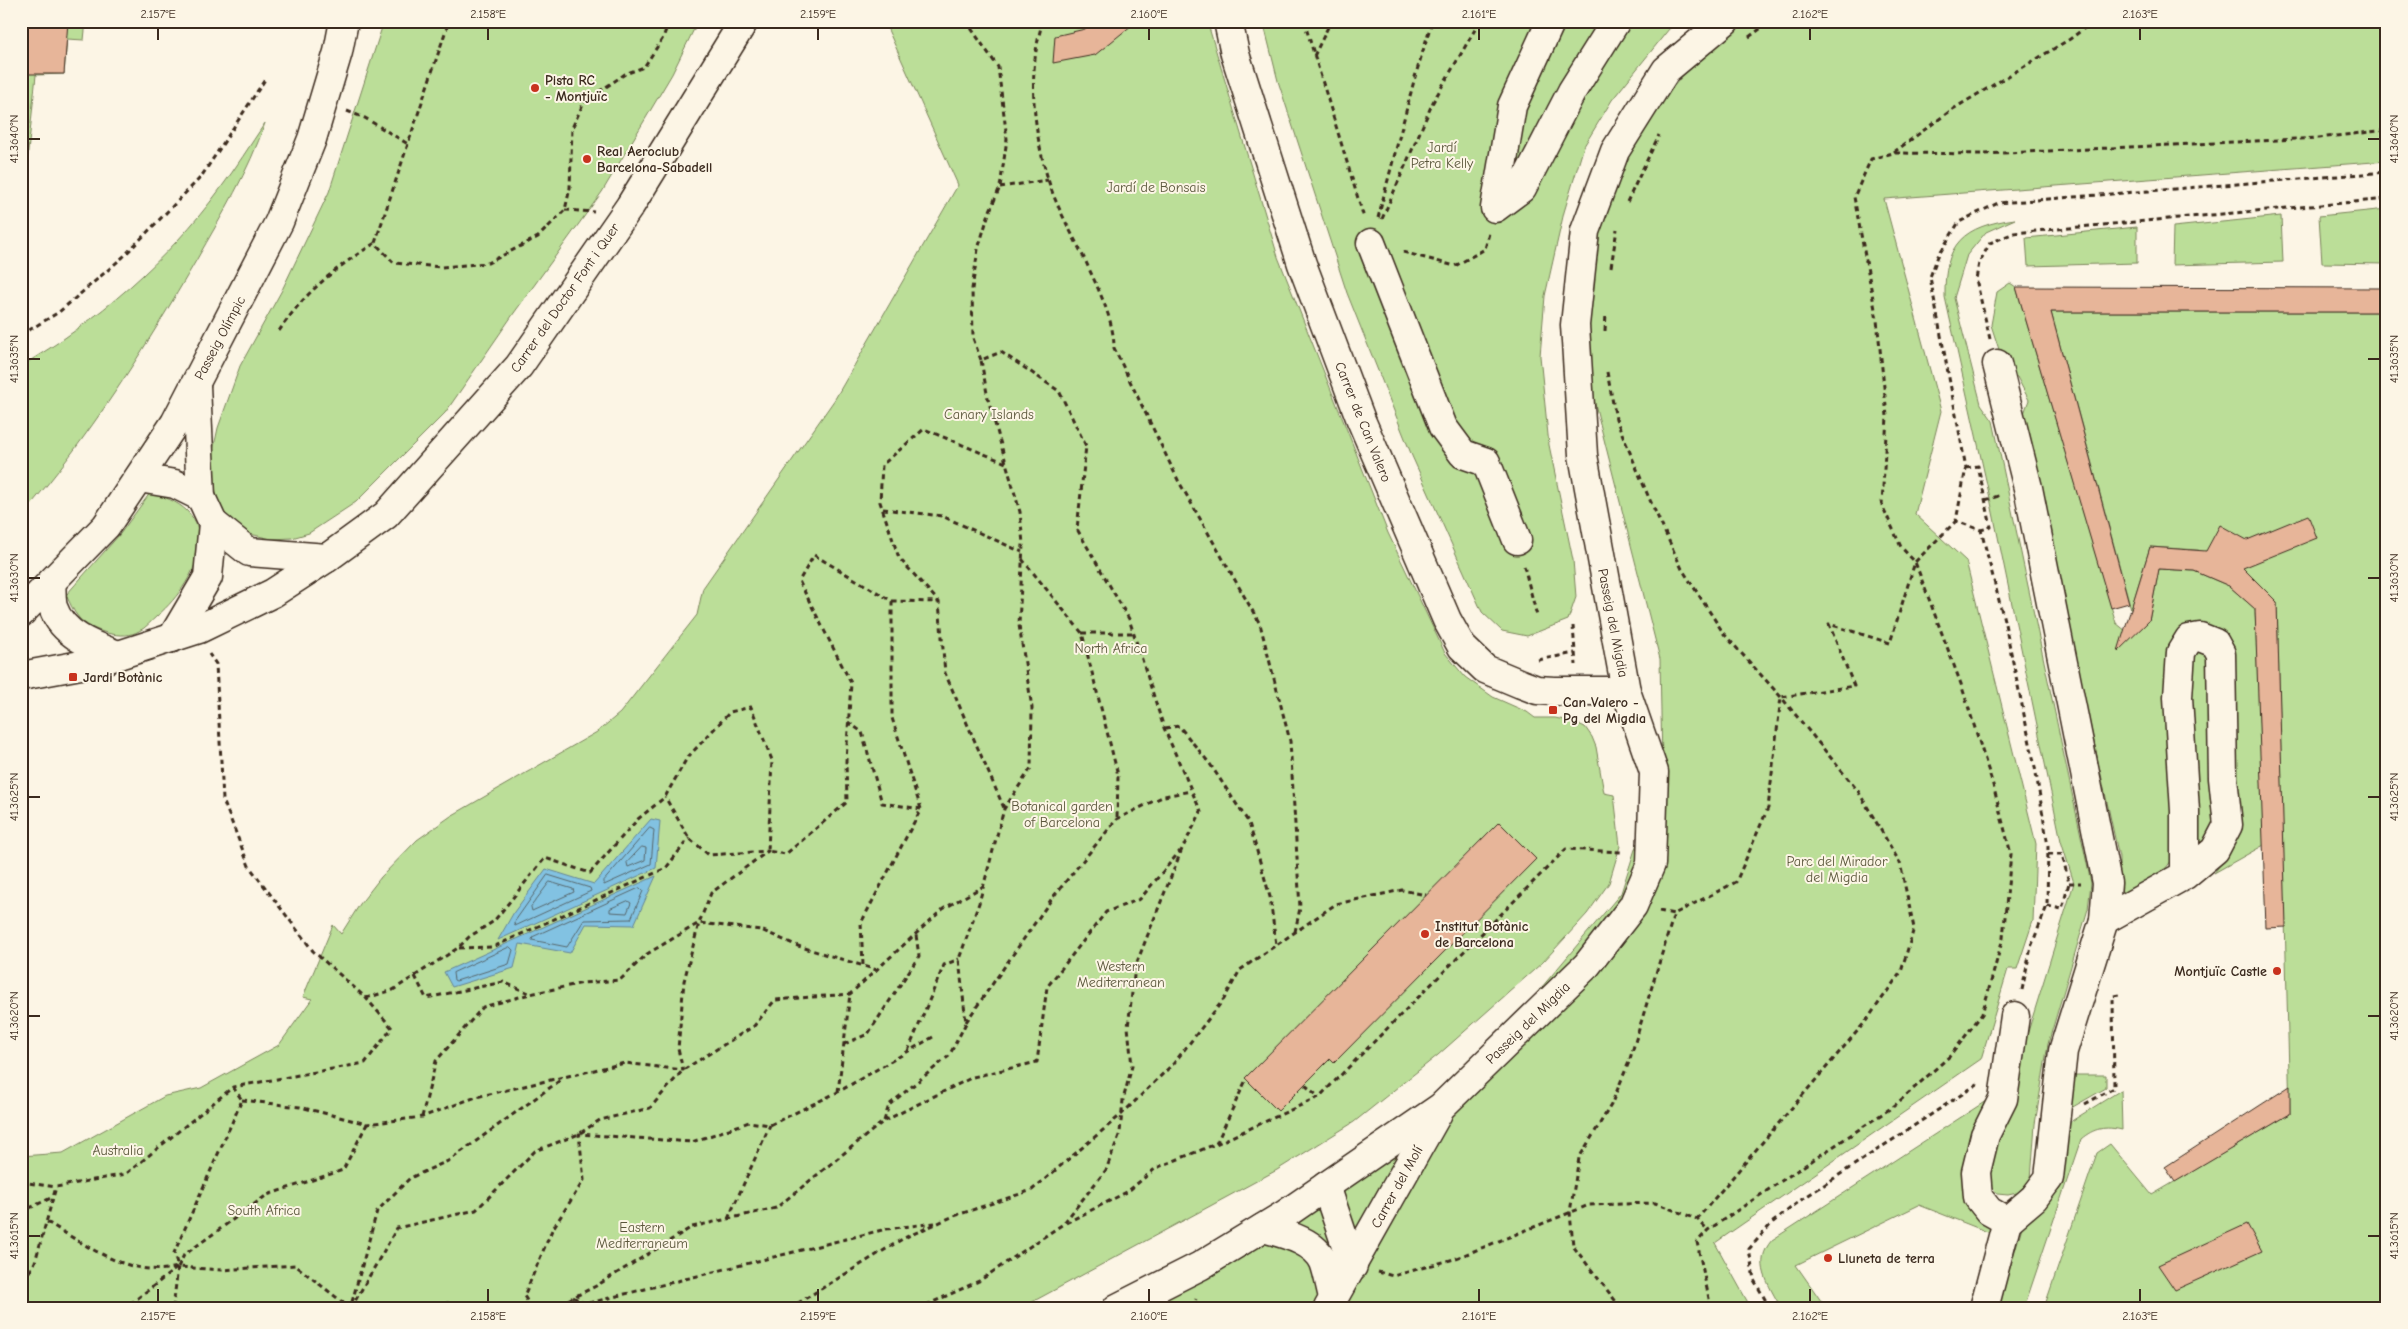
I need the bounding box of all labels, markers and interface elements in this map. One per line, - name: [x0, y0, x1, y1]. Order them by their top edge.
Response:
- text: 2.157°E: [140, 7, 176, 21]
- text: 2.158°E: [470, 7, 506, 21]
- text: 2.159°E: [800, 7, 836, 21]
- text: 2.160°E: [1131, 7, 1167, 21]
- text: 2.161°E: [1462, 7, 1496, 21]
- text: 2.162°E: [1792, 7, 1828, 21]
- text: 2.163°E: [2122, 7, 2158, 21]
- place label: Pista RC - Montjuïc: [545, 72, 608, 105]
- marker: Pista RC - Montjuïc: [529, 82, 541, 94]
- text: 41.3640°N: [7, 115, 21, 163]
- text: 41.3640°N: [2387, 115, 2401, 163]
- park label: Jardí Petra Kelly: [1411, 139, 1474, 172]
- place label: Real Aeroclub Barcelona-Sabadell: [597, 143, 712, 176]
- marker: Real Aeroclub Barcelona-Sabadell: [581, 153, 593, 165]
- park label: Jardí de Bonsais: [1107, 179, 1206, 196]
- street label: Carrer del Doctor Font i Quer: [507, 219, 624, 376]
- street label: Passeig Olímpic: [191, 293, 249, 383]
- text: 41.3635°N: [7, 335, 21, 383]
- text: 41.3635°N: [2387, 335, 2401, 383]
- street label: Carrer de Can Valero: [1331, 359, 1395, 485]
- park label: Canary Islands: [944, 406, 1034, 423]
- text: 41.3630°N: [7, 553, 21, 603]
- text: 41.3630°N: [2387, 553, 2401, 603]
- street label: Passeig del Migdia: [1594, 567, 1632, 679]
- park label: North Africa: [1074, 640, 1148, 657]
- place label: Jardi Botànic: [83, 669, 163, 686]
- marker: Jardi Botànic: [67, 671, 79, 683]
- place label: Can Valero - Pg del Migdia: [1563, 694, 1646, 727]
- marker: Can Valero - Pg del Migdia: [1547, 704, 1559, 716]
- text: 41.3625°N: [7, 773, 21, 821]
- text: 41.3625°N: [2387, 773, 2401, 821]
- park label: Botanical garden of Barcelona: [1011, 798, 1113, 831]
- park label: Parc del Mirador del Migdia: [1786, 853, 1888, 886]
- place label: Institut Botànic de Barcelona: [1435, 918, 1529, 951]
- marker: Institut Botànic de Barcelona: [1419, 928, 1431, 940]
- park label: Western Mediterranean: [1077, 958, 1165, 991]
- place label: Montjuïc Castle: [2174, 963, 2267, 980]
- marker: Montjuïc Castle: [2271, 965, 2283, 977]
- street label: Passeig del Migdia: [1482, 978, 1574, 1068]
- text: 41.3620°N: [7, 991, 21, 1041]
- text: 41.3620°N: [2387, 991, 2401, 1041]
- park label: Australia: [92, 1142, 144, 1159]
- street label: Carrer del Molí: [1367, 1142, 1427, 1231]
- park label: South Africa: [227, 1202, 301, 1219]
- text: 41.3615°N: [7, 1212, 21, 1260]
- text: 41.3615°N: [2387, 1212, 2401, 1260]
- park label: Eastern Mediterraneum: [596, 1219, 688, 1252]
- place label: Lluneta de terra: [1838, 1250, 1935, 1267]
- marker: Lluneta de terra: [1822, 1252, 1834, 1264]
- text: 2.157°E: [140, 1309, 176, 1323]
- text: 2.158°E: [470, 1309, 506, 1323]
- text: 2.159°E: [800, 1309, 836, 1323]
- text: 2.160°E: [1131, 1309, 1167, 1323]
- text: 2.161°E: [1462, 1309, 1496, 1323]
- text: 2.162°E: [1792, 1309, 1828, 1323]
- text: 2.163°E: [2122, 1309, 2158, 1323]

